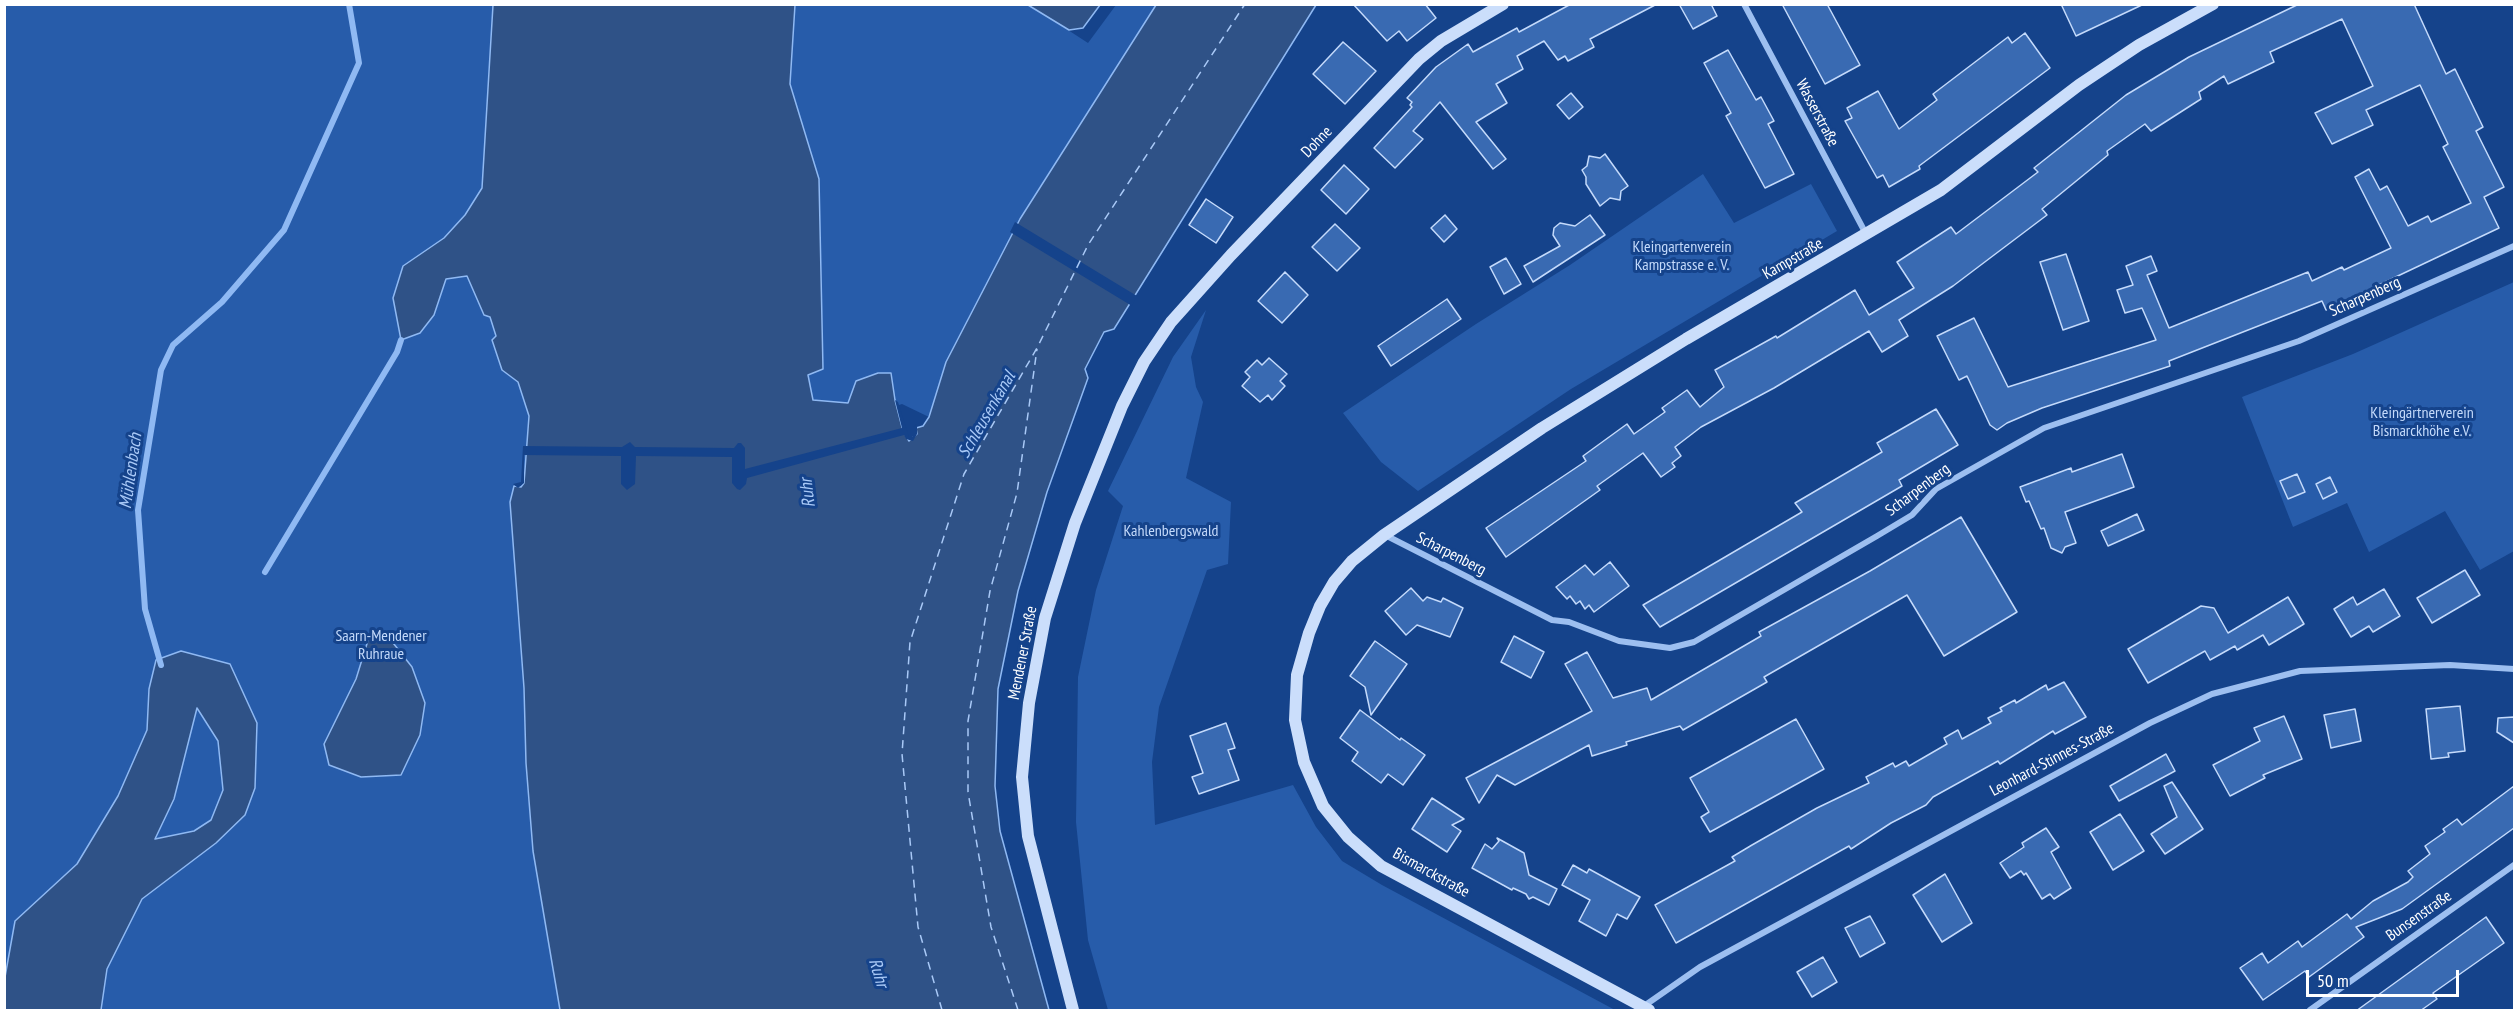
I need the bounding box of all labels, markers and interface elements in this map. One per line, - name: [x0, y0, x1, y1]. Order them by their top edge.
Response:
- street label: Wasserstraße: [1791, 76, 1843, 150]
- street label: Dohne: [1298, 122, 1336, 162]
- street label: Kampstraße: [1759, 234, 1827, 284]
- park label: Kleingartenverein Kampstrasse e. V.: [1632, 237, 1732, 275]
- street label: Scharpenberg: [2326, 273, 2404, 321]
- water label: Schleusenkanal: [954, 368, 1020, 462]
- park label: Kleingärtnerverein Bismarckhöhe e.V.: [2370, 403, 2474, 441]
- water label: Mühlenbach: [115, 432, 147, 510]
- street label: Scharpenberg: [1882, 460, 1954, 520]
- water label: Ruhr: [795, 477, 821, 509]
- park label: Kahlenbergswald: [1123, 521, 1219, 541]
- street label: Scharpenberg: [1413, 528, 1489, 580]
- street label: Mendener Straße: [1004, 604, 1042, 702]
- park label: Saarn-Mendener Ruhraue: [335, 626, 427, 664]
- street label: Leonhard-Stinnes-Straße: [1987, 719, 2117, 801]
- street label: Bismarckstraße: [1389, 844, 1473, 902]
- street label: Bunsenstraße: [2383, 886, 2455, 946]
- water label: Ruhr: [863, 956, 893, 990]
- scale bar: [2309, 958, 2462, 996]
- text: 50 m: [2317, 969, 2349, 992]

